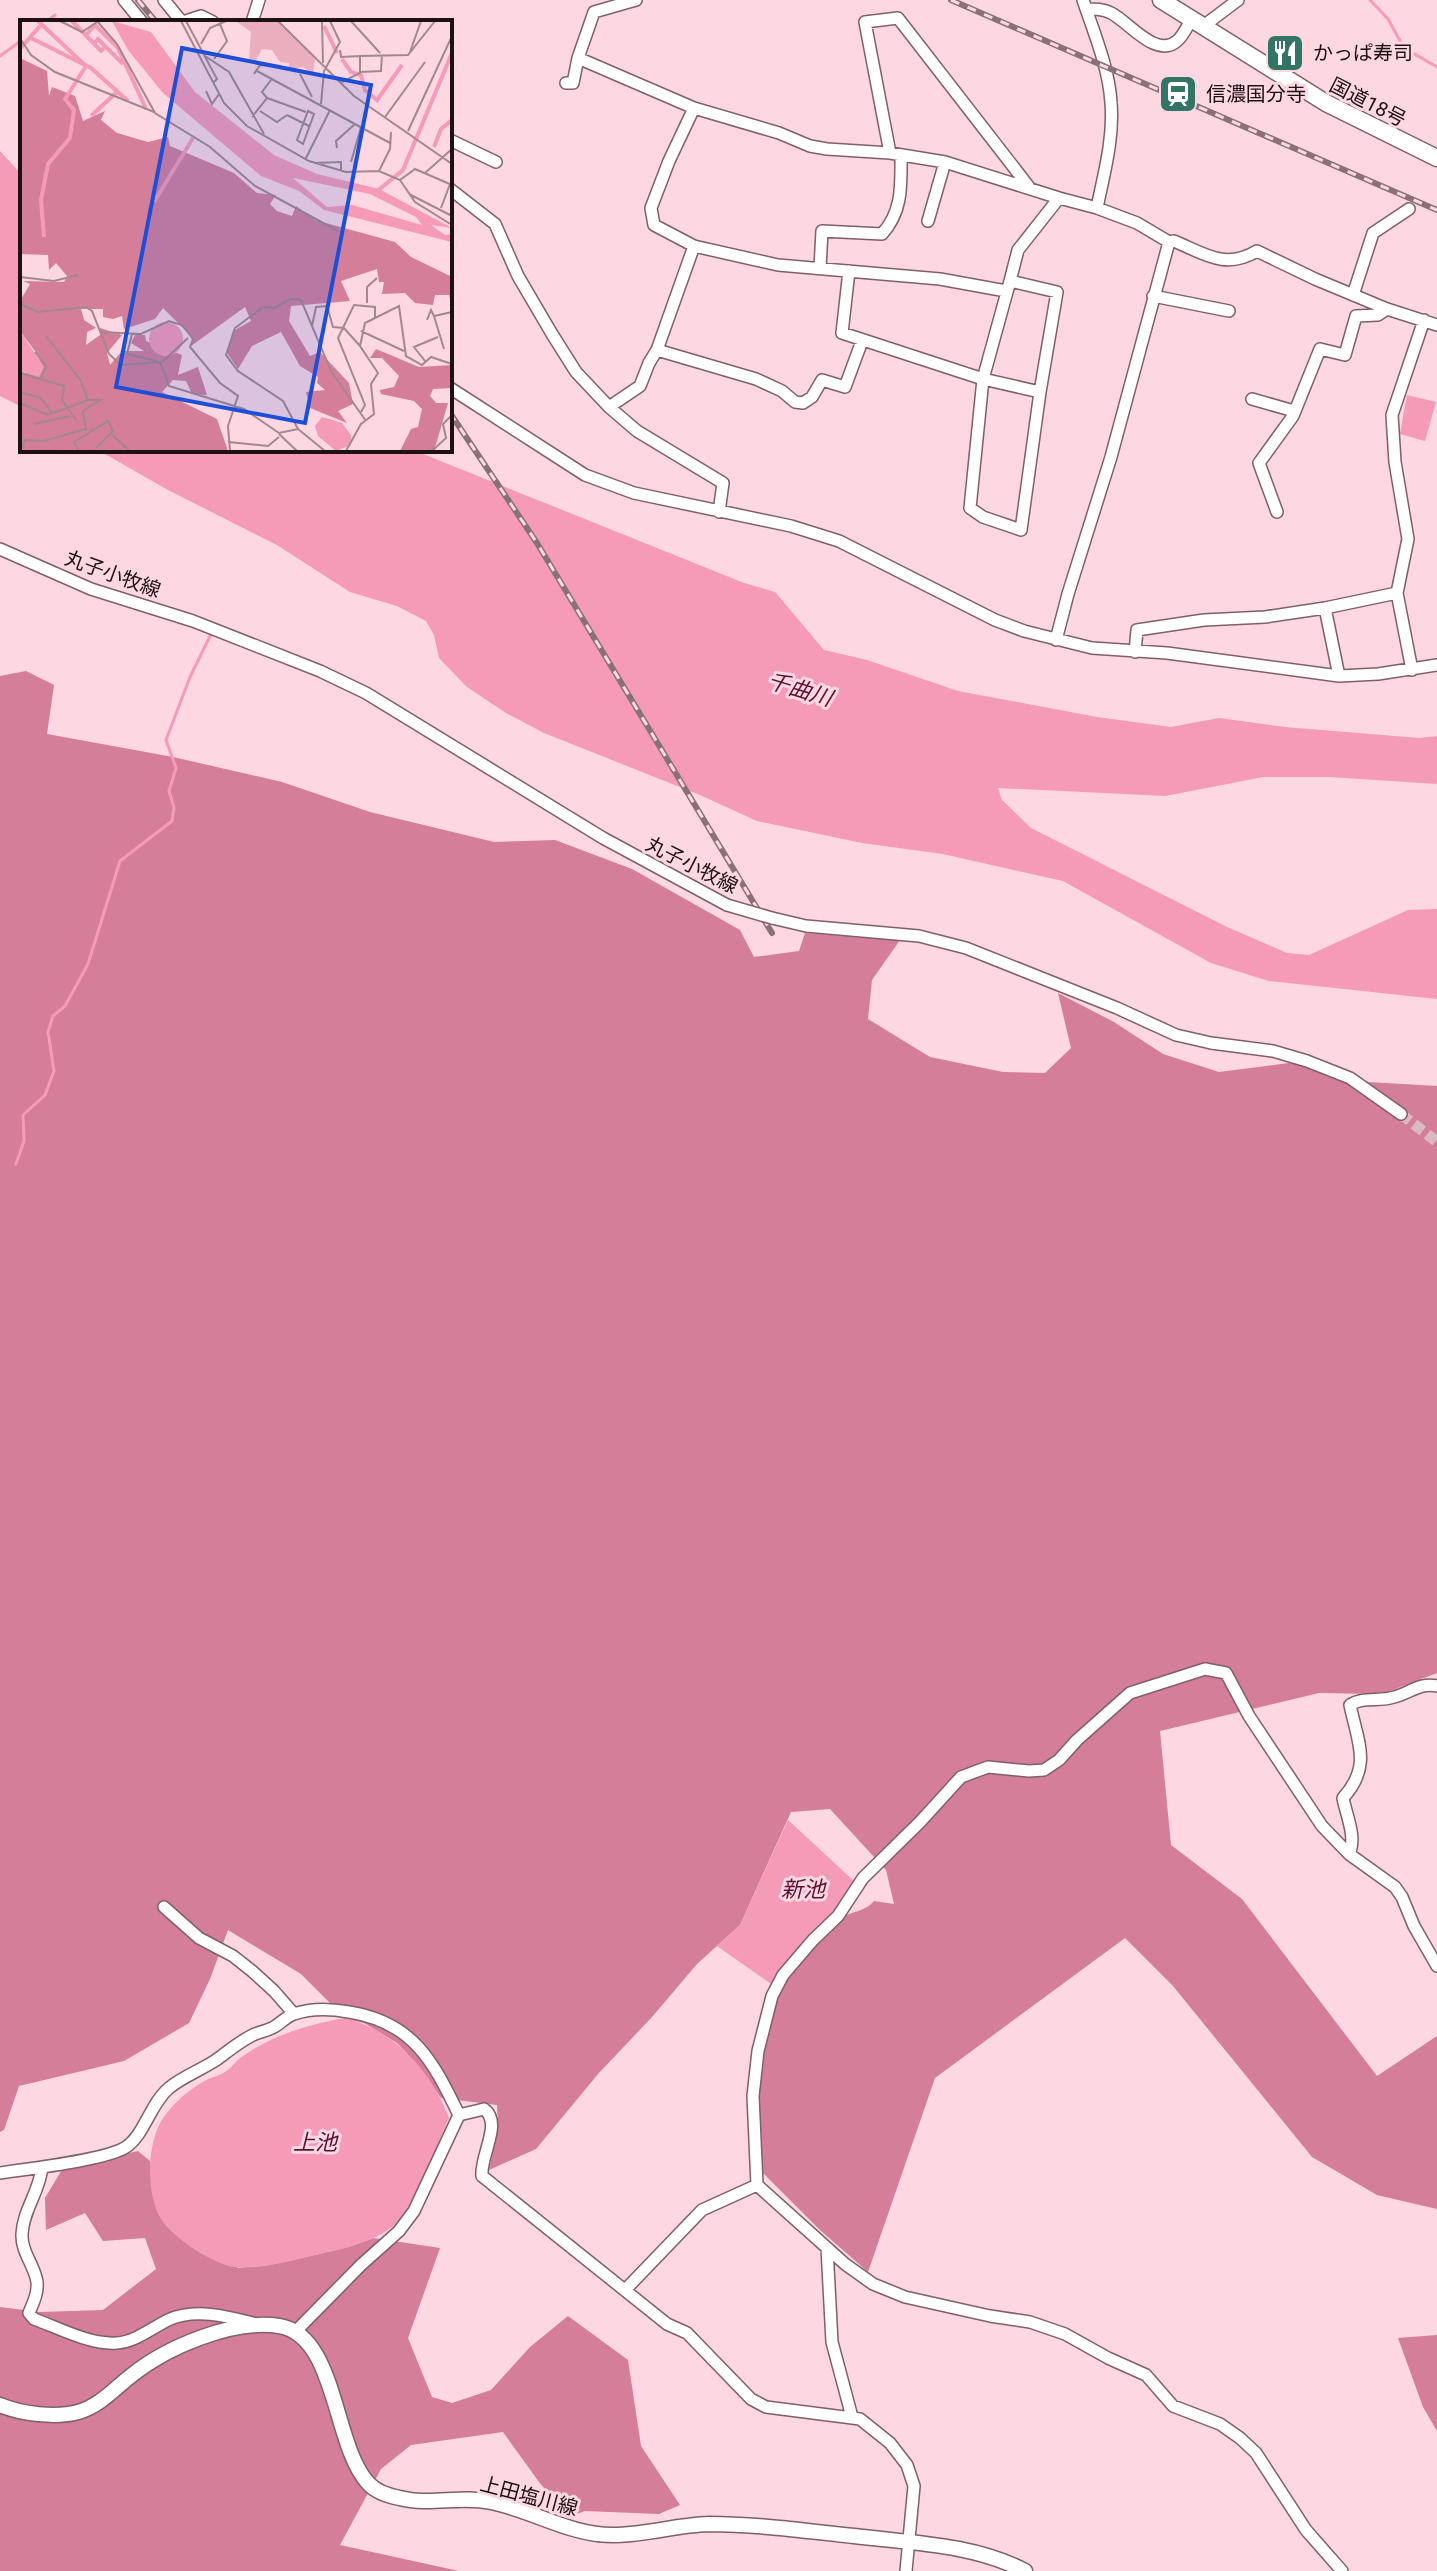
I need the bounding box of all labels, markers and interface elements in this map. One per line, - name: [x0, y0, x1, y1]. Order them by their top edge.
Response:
- inset map: [20, 20, 452, 452]
- restaurant icon: かっぱ寿司: [1264, 32, 1306, 74]
- place label: かっぱ寿司: [1313, 41, 1413, 65]
- station icon: 信濃国分寺: [1157, 73, 1199, 115]
- street label: 国道18号: [1326, 73, 1410, 131]
- place label: 信濃国分寺: [1206, 82, 1306, 106]
- street label: 丸子小牧線: [62, 546, 164, 602]
- water label: 千曲川: [765, 668, 837, 712]
- street label: 丸子小牧線: [642, 832, 742, 898]
- water label: 新池: [781, 1877, 827, 1902]
- water label: 上池: [293, 2130, 339, 2155]
- street label: 上田塩川線: [478, 2471, 580, 2521]

